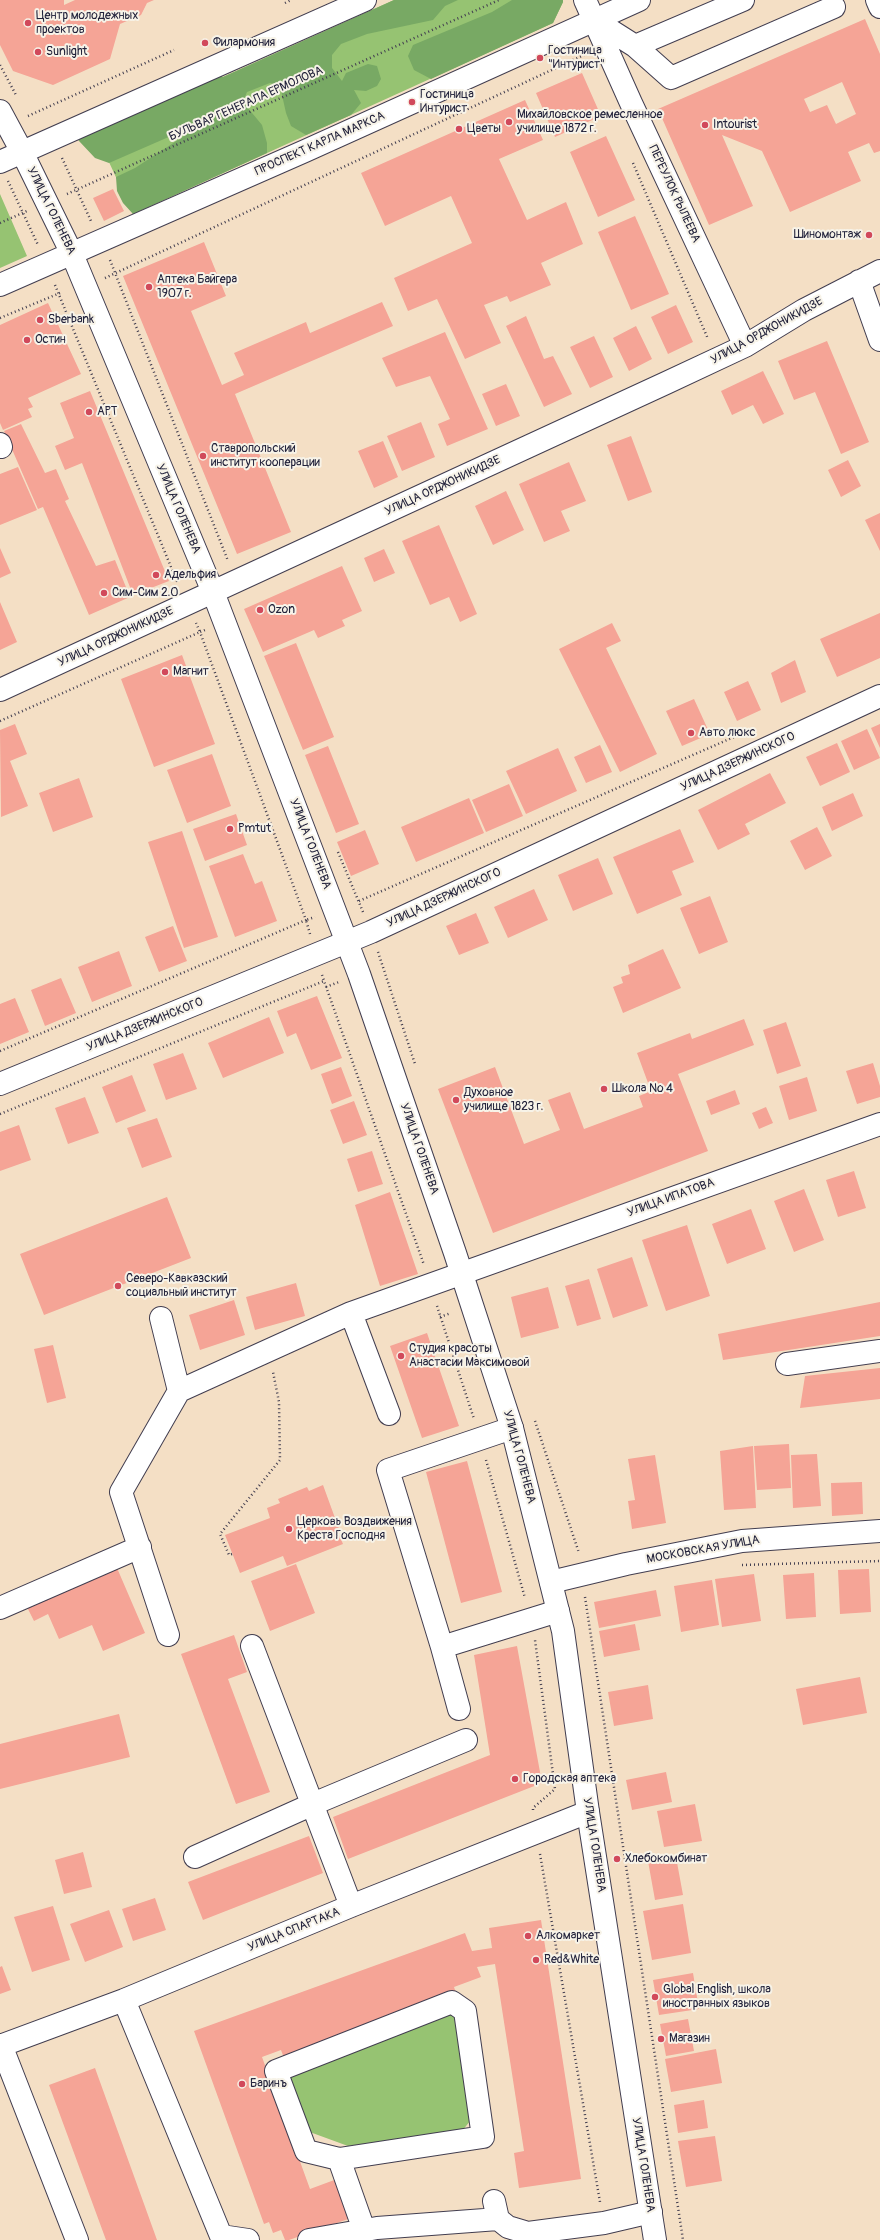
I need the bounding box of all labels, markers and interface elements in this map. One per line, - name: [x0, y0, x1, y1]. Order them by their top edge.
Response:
- place label: Центр молодежных проектов: [36, 9, 138, 37]
- marker: Центр молодежных проектов: [23, 18, 33, 28]
- place label: Филармония: [213, 36, 275, 50]
- marker: Филармония: [200, 38, 210, 48]
- place label: Гостиница "Интурист": [548, 44, 605, 72]
- place label: Sunlight: [46, 45, 87, 59]
- marker: Sunlight: [33, 47, 43, 57]
- marker: Гостиница "Интурист": [535, 53, 545, 63]
- street label: БУЛЬВАР ГЕНЕРАЛА ЕРМОЛОВА: [167, 63, 325, 145]
- place label: Гостиница Интурист: [420, 88, 474, 116]
- marker: Гостиница Интурист: [407, 97, 417, 107]
- place label: Михайловское ремесленное училище 1872 г.: [517, 108, 662, 136]
- street label: ПРОСПЕКТ КАРЛА МАРКСА: [253, 109, 387, 179]
- marker: Михайловское ремесленное училище 1872 г.: [504, 117, 514, 127]
- place label: Intourist: [713, 118, 757, 132]
- marker: Intourist: [700, 120, 710, 130]
- place label: Цветы: [467, 122, 501, 136]
- marker: Цветы: [454, 124, 464, 134]
- street label: ПЕРЕУЛОК РЫЛЕЕВА: [645, 143, 703, 245]
- street label: УЛИЦА ГОЛЕНЕВА: [24, 165, 78, 257]
- place label: Шиномонтаж: [794, 228, 861, 242]
- marker: Шиномонтаж: [864, 230, 874, 240]
- place label: Аптека Байгера 1907 г.: [157, 273, 237, 301]
- marker: Аптека Байгера 1907 г.: [144, 282, 154, 292]
- street label: УЛИЦА ОРДЖОНИКИДЗЕ: [709, 294, 825, 368]
- place label: Sberbank: [48, 313, 94, 327]
- marker: Sberbank: [35, 315, 45, 325]
- place label: Остин: [35, 333, 66, 347]
- marker: Остин: [22, 335, 32, 345]
- place label: АРТ: [97, 405, 117, 419]
- marker: АРТ: [84, 407, 94, 417]
- place label: Ставропольский институт кооперации: [211, 442, 320, 470]
- marker: Ставропольский институт кооперации: [198, 451, 208, 461]
- street label: УЛИЦА ОРДЖОНИКИДЗЕ: [383, 453, 503, 519]
- street label: УЛИЦА ГОЛЕНЕВА: [153, 462, 203, 556]
- place label: Адельфия: [164, 568, 216, 582]
- marker: Адельфия: [151, 570, 161, 580]
- place label: Сим-Сим 2.0: [112, 586, 179, 600]
- marker: Сим-Сим 2.0: [99, 588, 109, 598]
- place label: Ozon: [268, 603, 295, 617]
- street label: УЛИЦА ОРДЖОНИКИДЗЕ: [56, 604, 176, 670]
- marker: Ozon: [255, 605, 265, 615]
- place label: Магнит: [173, 665, 209, 679]
- marker: Магнит: [160, 667, 170, 677]
- place label: Авто люкс: [699, 726, 756, 740]
- marker: Авто люкс: [686, 728, 696, 738]
- street label: УЛИЦА ДЗЕРЖИНСКОГО: [679, 729, 797, 795]
- street label: УЛИЦА ГОЛЕНЕВА: [286, 797, 334, 891]
- place label: Pmtut: [238, 822, 271, 836]
- marker: Pmtut: [225, 824, 235, 834]
- street label: УЛИЦА ДЗЕРЖИНСКОГО: [385, 865, 503, 931]
- street label: УЛИЦА ДЗЕРЖИНСКОГО: [85, 995, 205, 1055]
- place label: Школа № 4: [612, 1082, 673, 1096]
- marker: Школа № 4: [599, 1084, 609, 1094]
- place label: Духовное училище 1823 г.: [464, 1086, 543, 1114]
- marker: Духовное училище 1823 г.: [451, 1095, 461, 1105]
- street label: УЛИЦА ГОЛЕНЕВА: [397, 1101, 441, 1197]
- street label: УЛИЦА ИПАТОВА: [626, 1176, 716, 1220]
- place label: Северо-Кавказский социальный институт: [126, 1272, 237, 1300]
- marker: Северо-Кавказский социальный институт: [113, 1281, 123, 1291]
- place label: Студия красоты Анастасии Максимовой: [409, 1342, 529, 1370]
- marker: Студия красоты Анастасии Максимовой: [396, 1351, 406, 1361]
- street label: УЛИЦА ГОЛЕНЕВА: [500, 1409, 538, 1505]
- place label: Церковь Воздвижения Креста Господня: [297, 1515, 412, 1543]
- marker: Церковь Воздвижения Креста Господня: [284, 1524, 294, 1534]
- street label: МОСКОВСКАЯ УЛИЦА: [645, 1533, 761, 1567]
- place label: Городская аптека: [523, 1772, 616, 1786]
- marker: Городская аптека: [510, 1774, 520, 1784]
- street label: УЛИЦА ГОЛЕНЕВА: [579, 1797, 609, 1893]
- place label: Хлебокомбинат: [625, 1852, 707, 1866]
- marker: Хлебокомбинат: [612, 1854, 622, 1864]
- street label: УЛИЦА СПАРТАКА: [246, 1905, 342, 1955]
- place label: Алкомаркет: [536, 1929, 600, 1943]
- marker: Алкомаркет: [523, 1931, 533, 1941]
- place label: Red&White: [544, 1953, 599, 1967]
- marker: Red&White: [531, 1955, 541, 1965]
- place label: Global English, школа иностранных языков: [663, 1983, 771, 2011]
- marker: Global English, школа иностранных языков: [650, 1992, 660, 2002]
- place label: Магазин: [669, 2032, 710, 2046]
- marker: Магазин: [656, 2034, 666, 2044]
- place label: Баринъ: [250, 2077, 287, 2091]
- marker: Баринъ: [237, 2079, 247, 2089]
- street label: УЛИЦА ГОЛЕНЕВА: [628, 2117, 658, 2213]

